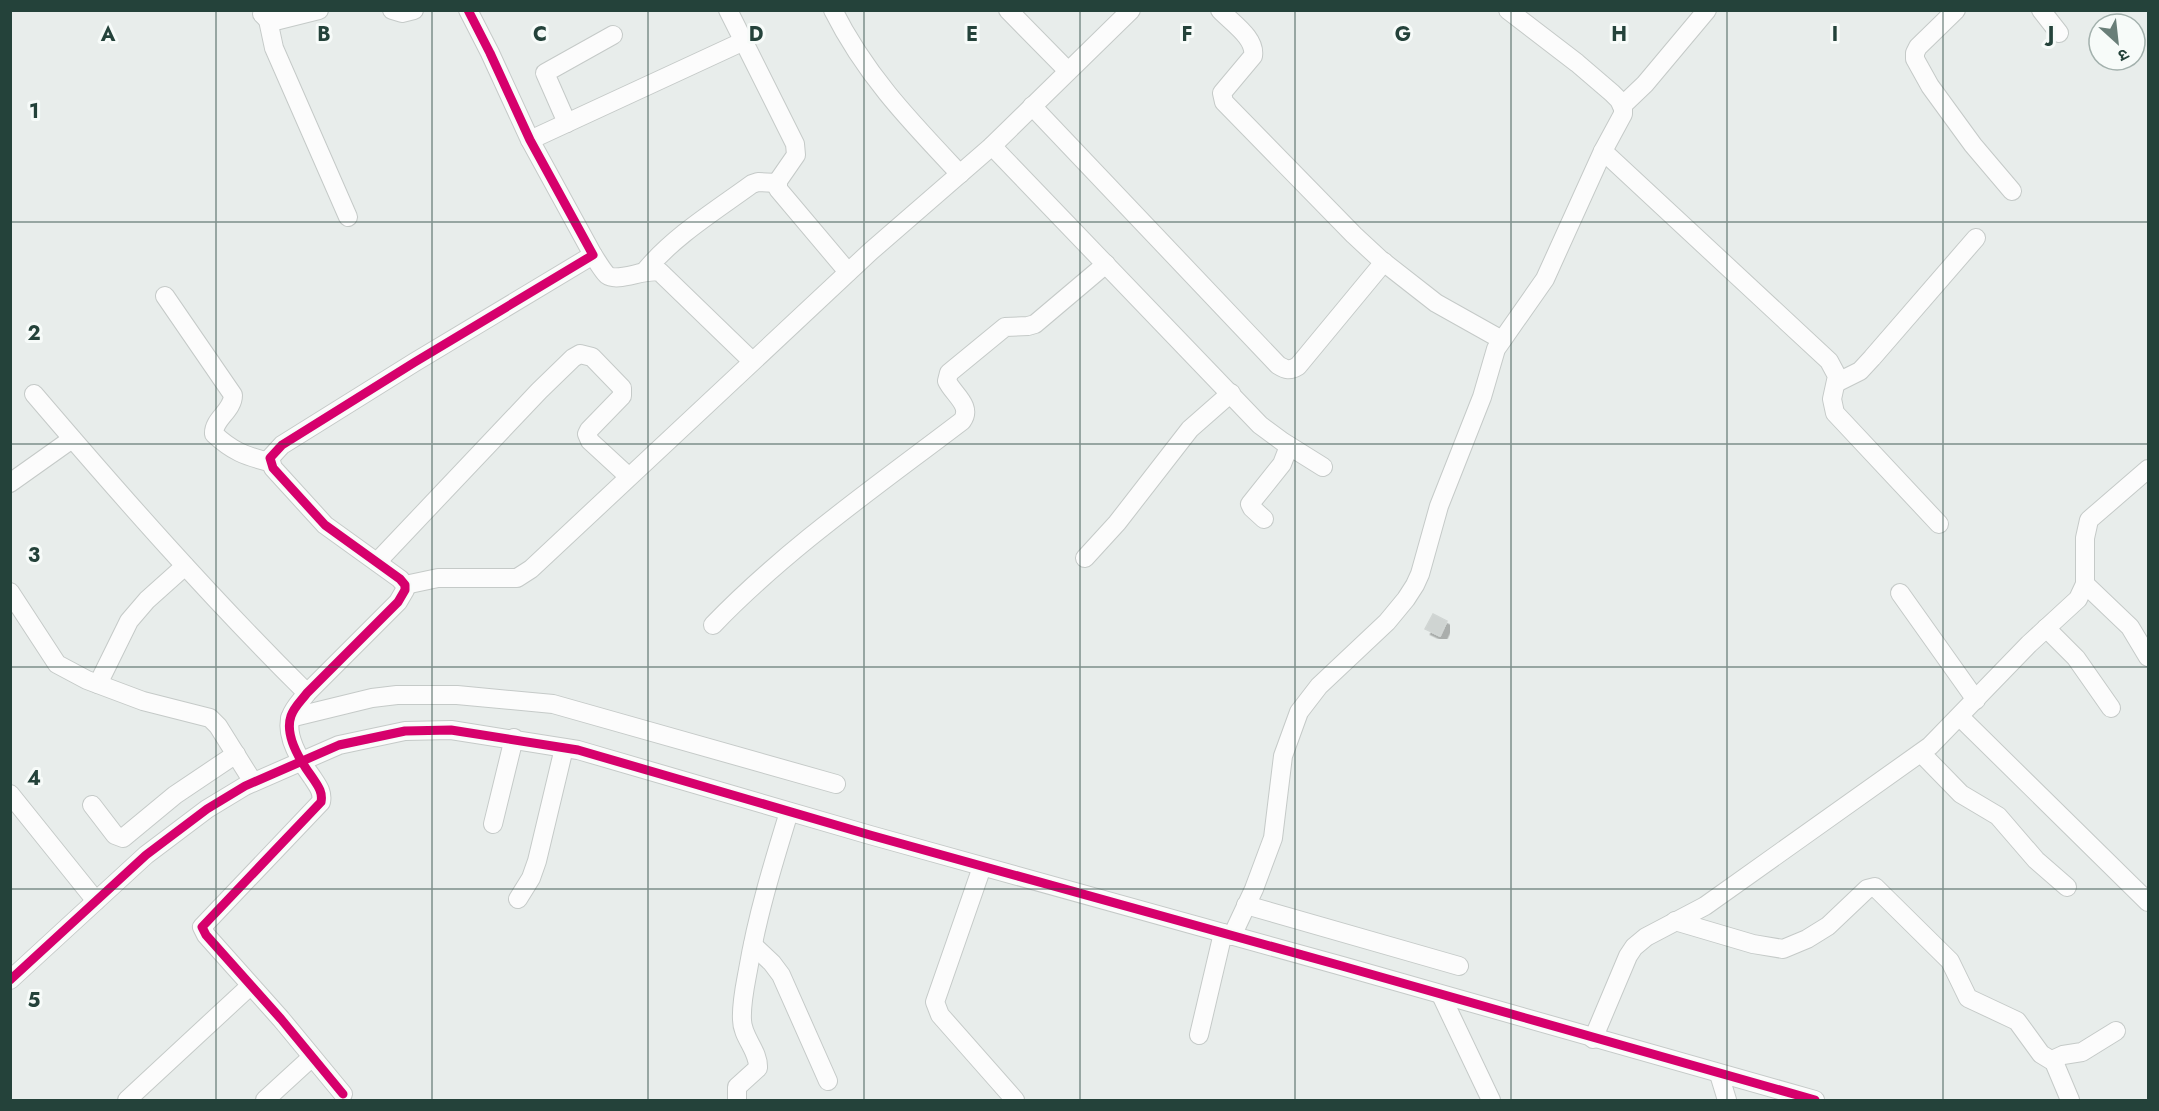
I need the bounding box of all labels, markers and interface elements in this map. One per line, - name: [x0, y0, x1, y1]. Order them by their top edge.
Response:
- north arrow: [2087, 12, 2147, 72]
- text: A: [100, 20, 116, 49]
- text: B: [317, 20, 331, 49]
- text: C: [533, 20, 547, 49]
- text: D: [749, 20, 763, 49]
- text: E: [966, 20, 978, 49]
- text: F: [1181, 20, 1193, 49]
- text: G: [1395, 20, 1411, 49]
- text: H: [1611, 20, 1627, 49]
- text: I: [1832, 20, 1838, 49]
- text: J: [2044, 20, 2054, 49]
- text: उ: [2114, 43, 2133, 68]
- text: 1: [29, 97, 39, 126]
- text: 2: [27, 319, 41, 348]
- text: 3: [28, 541, 40, 570]
- text: 4: [27, 764, 41, 793]
- text: 5: [28, 986, 41, 1015]

